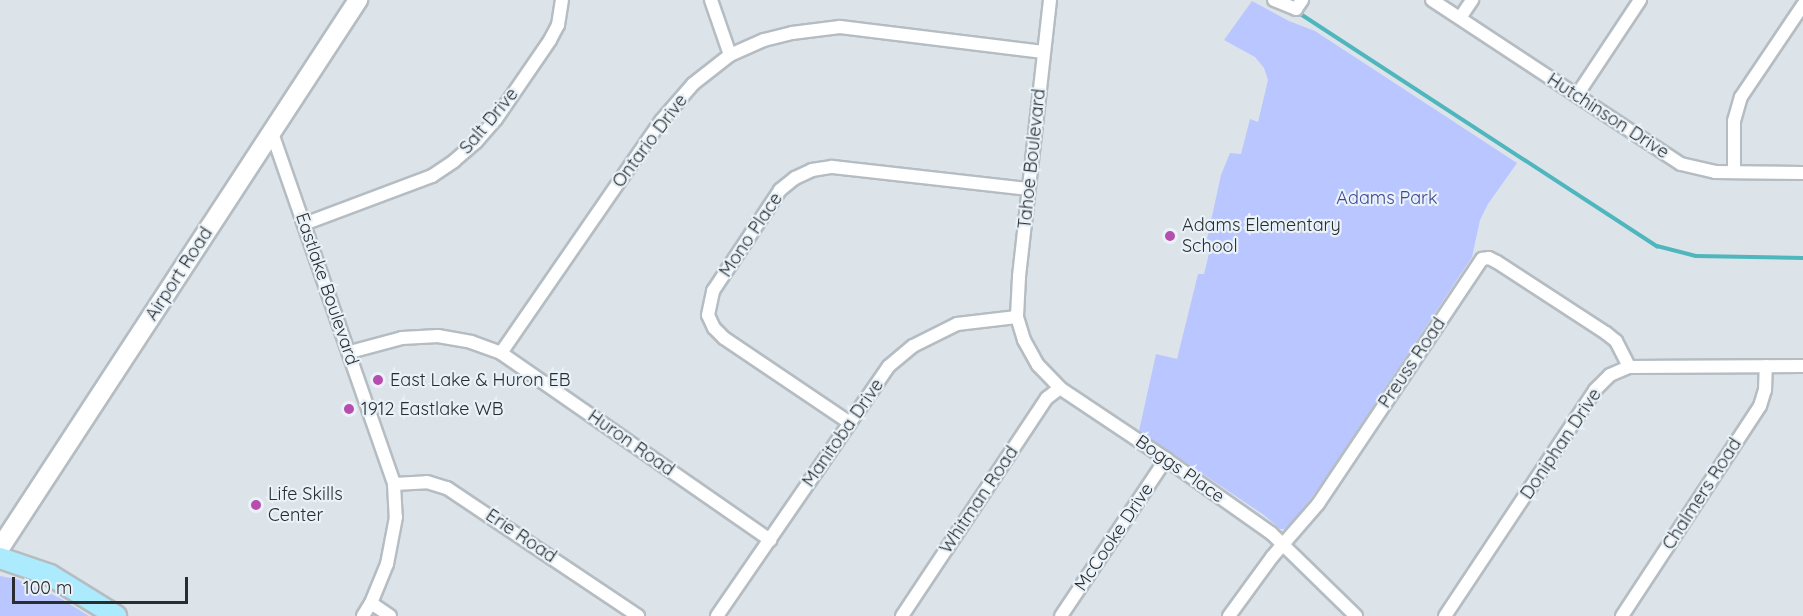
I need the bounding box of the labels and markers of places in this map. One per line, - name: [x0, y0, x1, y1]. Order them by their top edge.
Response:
- place label: Adams Elementary School: [1182, 215, 1341, 258]
- marker: Adams Elementary School: [1163, 229, 1177, 243]
- place label: East Lake & Huron EB: [390, 369, 570, 391]
- marker: East Lake & Huron EB: [371, 373, 385, 387]
- place label: 1912 Eastlake WB: [361, 398, 504, 420]
- marker: 1912 Eastlake WB: [342, 402, 356, 416]
- place label: Life Skills Center: [268, 484, 343, 526]
- marker: Life Skills Center: [249, 498, 263, 512]

